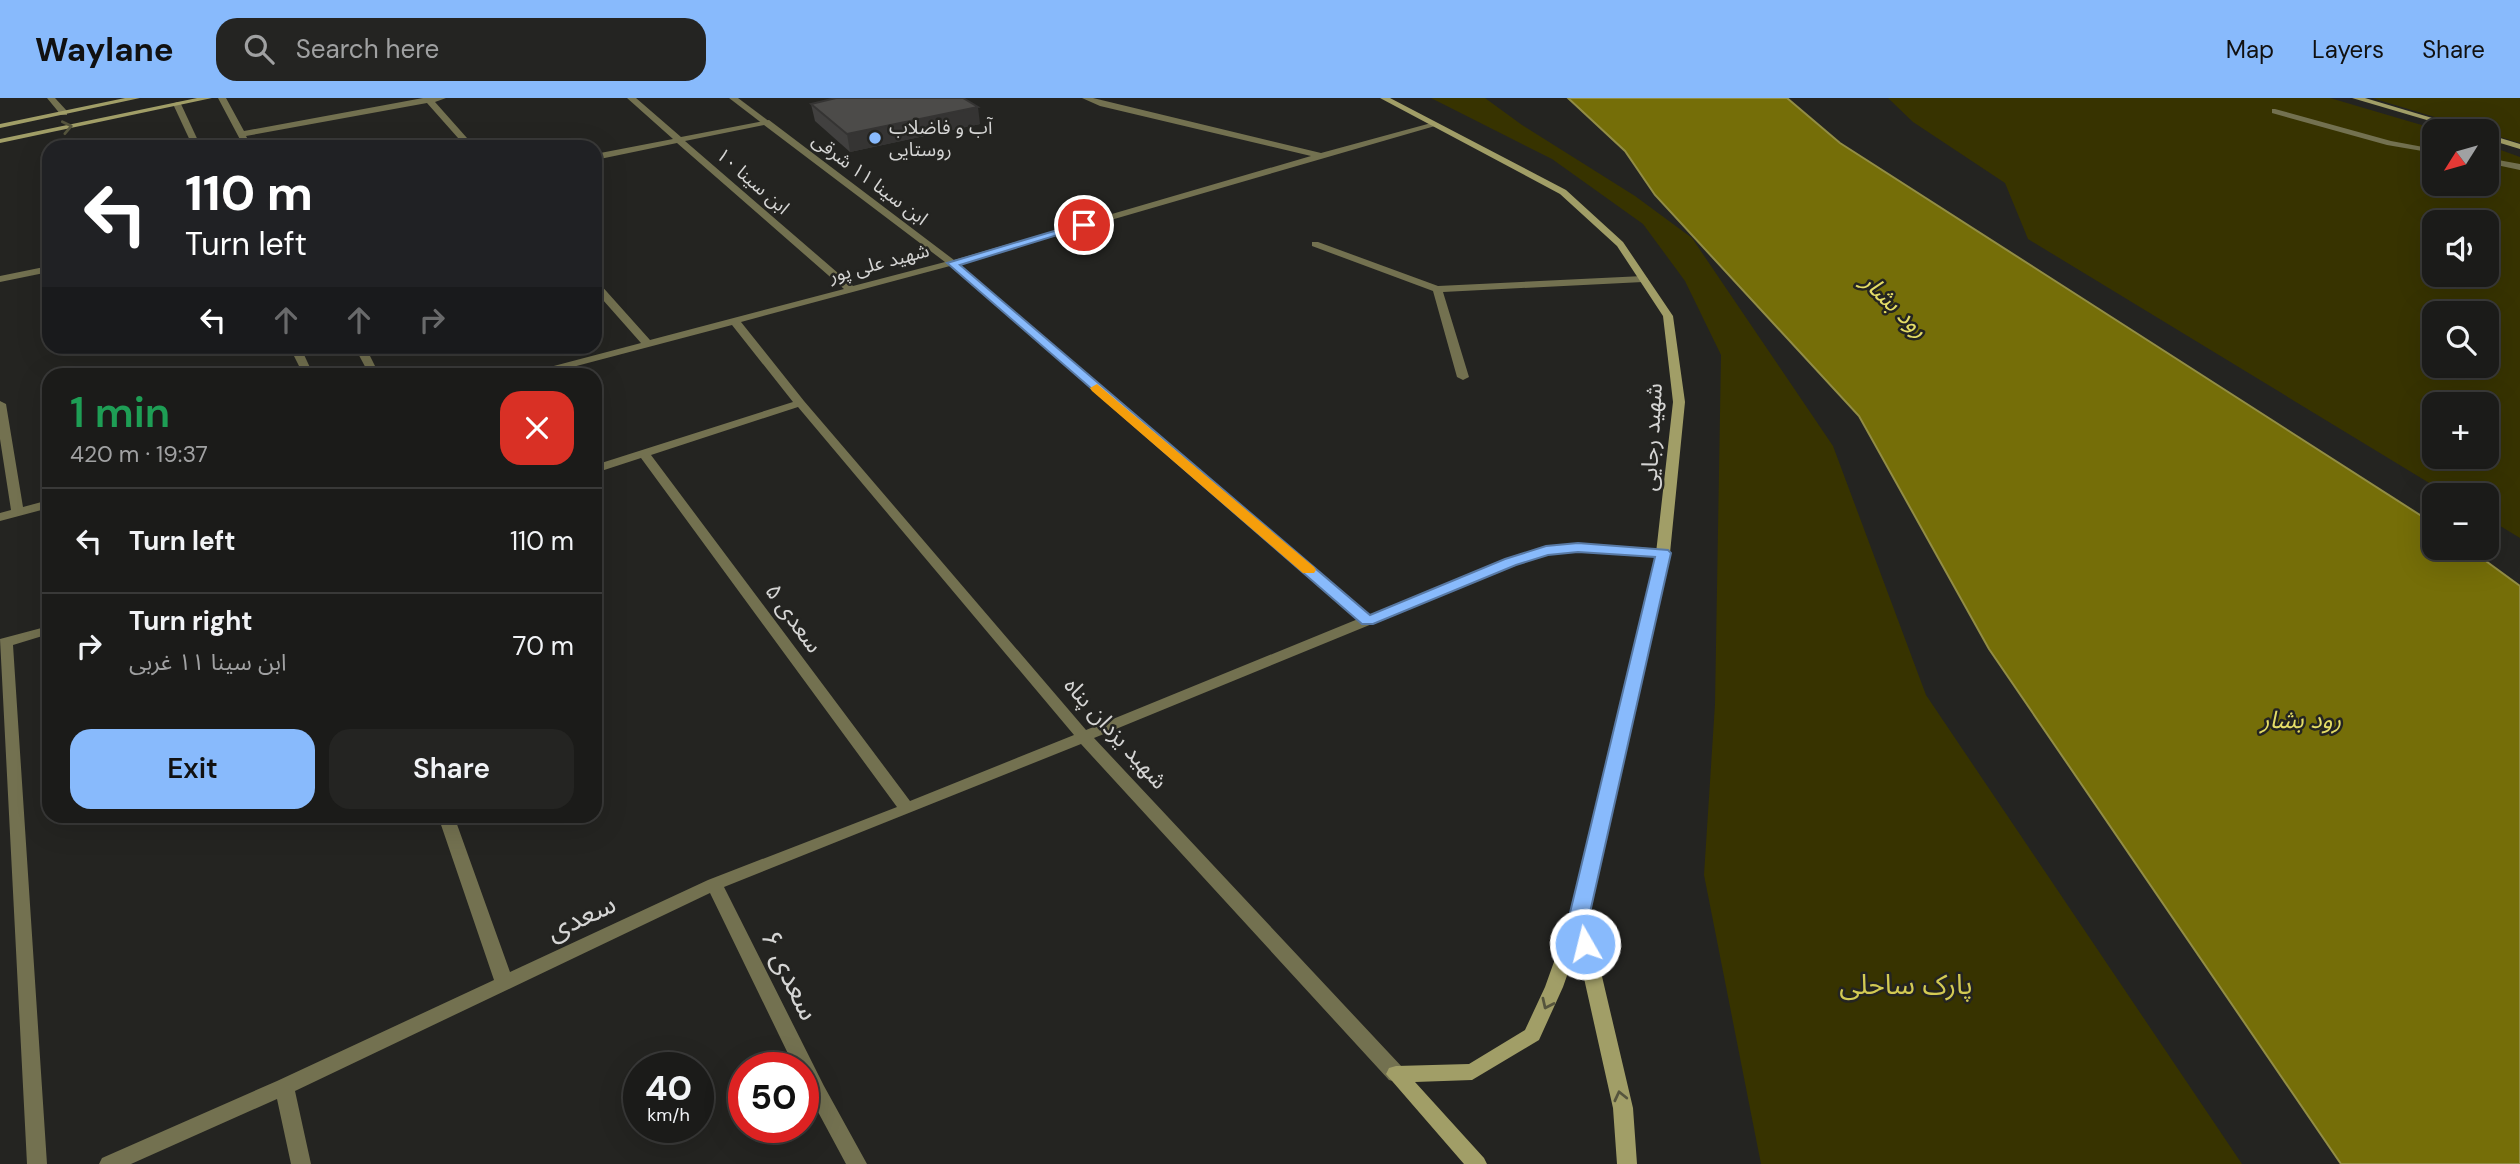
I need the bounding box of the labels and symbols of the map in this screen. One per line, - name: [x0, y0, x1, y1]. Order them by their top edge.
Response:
- place label: آب و فاضلاب روستایی: [889, 115, 994, 162]
- north arrow: [2422, 119, 2499, 196]
- one-way arrow: [61, 120, 73, 135]
- street label: ابن سینا ۱۱ شرقی: [807, 127, 933, 231]
- marker: آب و فاضلاب روستایی: [867, 130, 883, 146]
- street label: ابن سینا ۱۰: [711, 142, 795, 220]
- pin: [1054, 195, 1114, 255]
- street label: شهید علی پور: [825, 238, 932, 289]
- water label: رود بشار: [1854, 265, 1935, 344]
- street label: شهید رجایی: [1633, 382, 1669, 492]
- street label: سعدی ۵: [759, 577, 829, 659]
- street label: شهید یزدان پناه: [1058, 671, 1174, 796]
- water label: رود بشار: [2259, 704, 2341, 735]
- street label: سعدی: [540, 885, 622, 949]
- position arrow: [1548, 907, 1622, 981]
- street label: سعدی ۶: [752, 924, 828, 1026]
- park label: پارک ساحلی: [1839, 966, 1973, 1003]
- one-way arrow: [1541, 997, 1555, 1009]
- speed limit sign: 50: [728, 1052, 819, 1143]
- one-way arrow: [1614, 1090, 1628, 1102]

